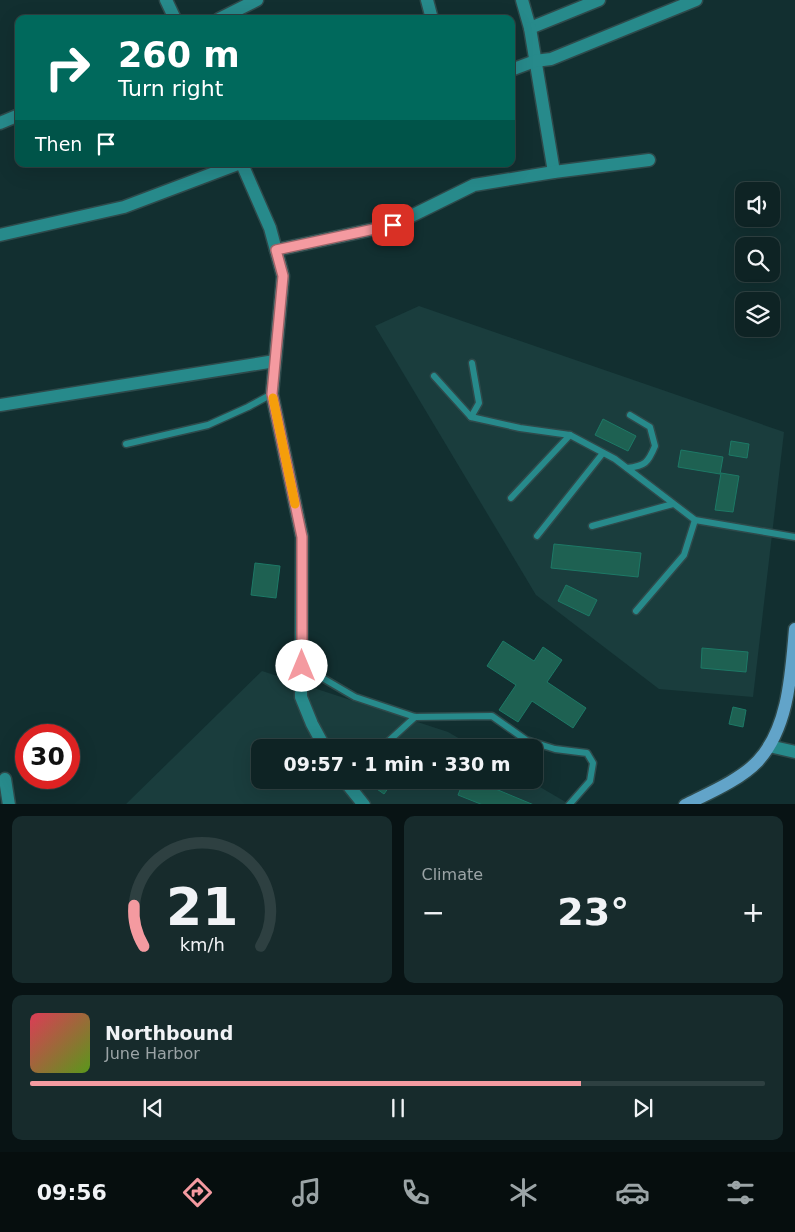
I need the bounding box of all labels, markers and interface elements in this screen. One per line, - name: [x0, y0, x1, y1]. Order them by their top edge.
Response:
- icon: right: [35, 35, 100, 100]
- text: 260 m: [118, 35, 240, 75]
- text: Turn right: [118, 76, 223, 101]
- icon: arrive: [92, 130, 120, 158]
- text: Then: [35, 133, 82, 155]
- map controls: [735, 182, 780, 337]
- button: sound: [735, 182, 780, 227]
- pin: [372, 204, 414, 246]
- icon: arrive: [379, 211, 407, 239]
- button: search: [735, 237, 780, 282]
- button: layers: [735, 292, 780, 337]
- position arrow: [275, 639, 327, 691]
- speed limit sign: 30: [15, 724, 80, 789]
- text: 09:57 · 1 min · 330 m: [283, 753, 511, 775]
- text: Climate: [422, 865, 483, 884]
- text: 21: [166, 877, 238, 937]
- text: 23°: [557, 890, 629, 934]
- text: −: [422, 896, 445, 929]
- text: +: [742, 896, 765, 929]
- text: km/h: [179, 934, 224, 955]
- text: Northbound: [105, 1022, 233, 1044]
- text: June Harbor: [105, 1044, 200, 1063]
- icon: previous: [139, 1094, 167, 1122]
- icon: pause: [384, 1094, 412, 1122]
- icon: next: [629, 1094, 657, 1122]
- icon: directions: [180, 1175, 215, 1210]
- icon: music: [289, 1175, 324, 1210]
- icon: phone: [398, 1175, 433, 1210]
- icon: climate: [506, 1175, 541, 1210]
- icon: car: [615, 1175, 650, 1210]
- icon: filters: [723, 1175, 758, 1210]
- text: 09:56: [37, 1180, 107, 1205]

